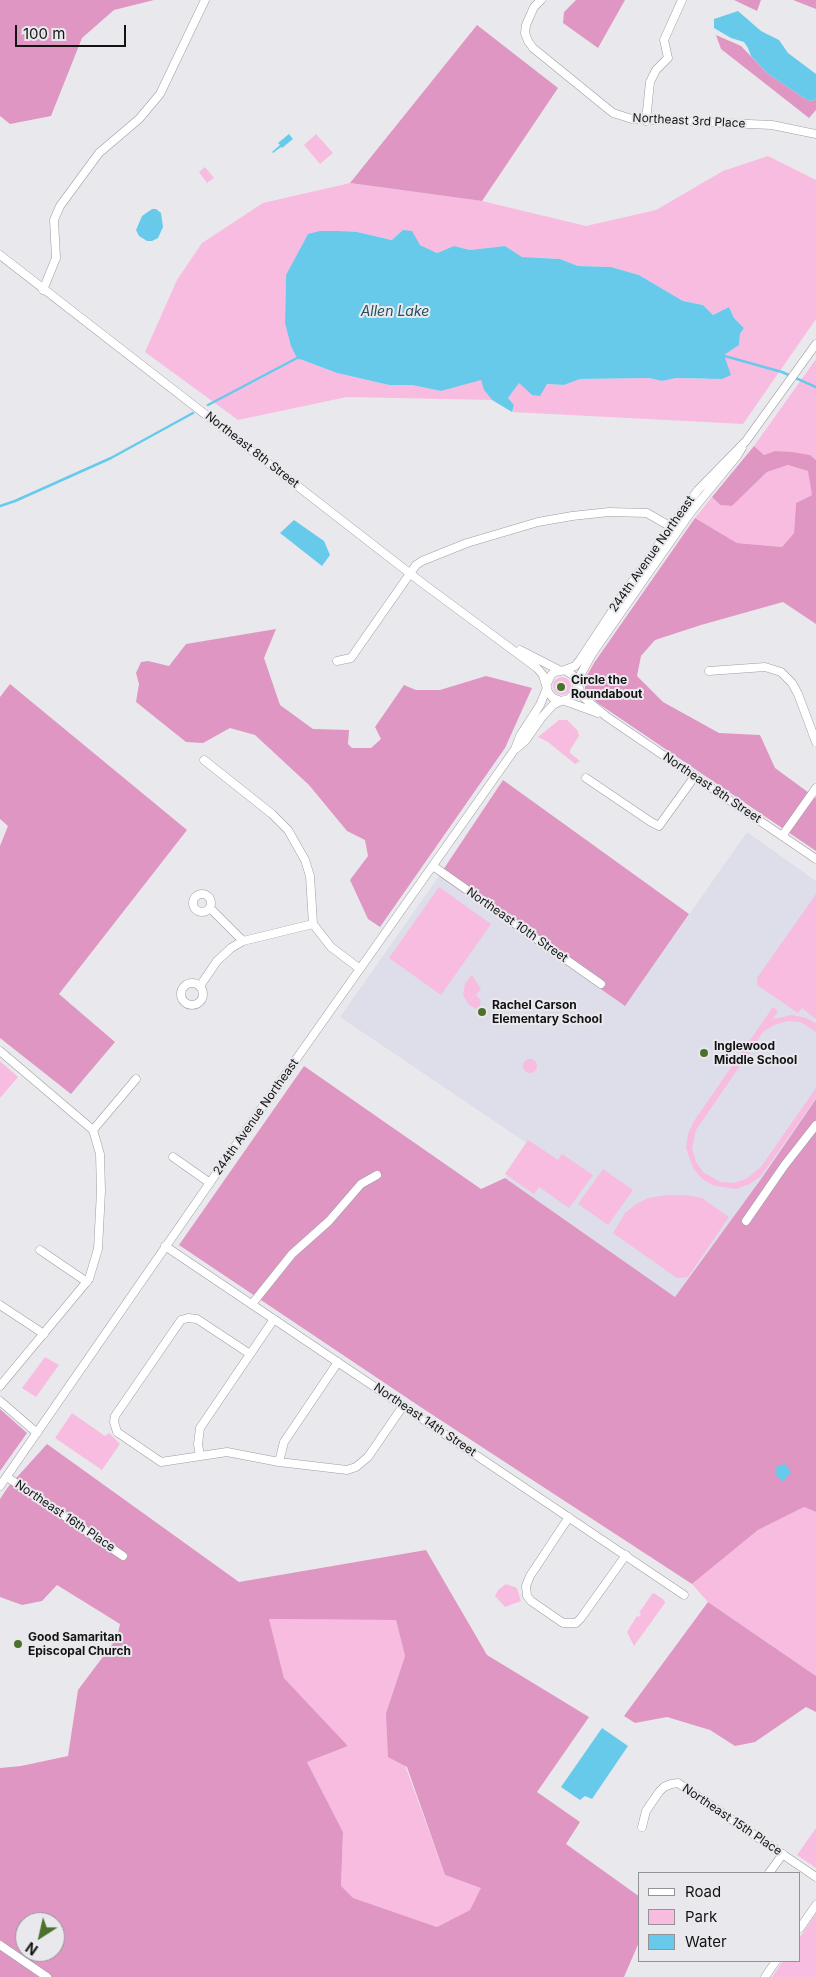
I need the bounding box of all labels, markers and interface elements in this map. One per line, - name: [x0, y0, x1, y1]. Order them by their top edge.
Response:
- scale bar: [18, 15, 129, 47]
- text: 100 m: [23, 24, 65, 43]
- street label: Northeast 3rd Place: [632, 111, 746, 131]
- water label: Allen Lake: [361, 304, 429, 320]
- street label: Northeast 8th Street: [202, 409, 302, 491]
- street label: 244th Avenue Northeast: [606, 493, 698, 615]
- place label: Circle the Roundabout: [571, 673, 642, 701]
- marker: Circle the Roundabout: [555, 681, 567, 693]
- street label: Northeast 8th Street: [660, 750, 764, 826]
- street label: Northeast 10th Street: [464, 885, 570, 965]
- place label: Rachel Carson Elementary School: [492, 998, 602, 1026]
- marker: Rachel Carson Elementary School: [476, 1006, 488, 1018]
- place label: Inglewood Middle School: [714, 1039, 797, 1067]
- marker: Inglewood Middle School: [698, 1047, 710, 1059]
- street label: 244th Avenue Northeast: [210, 1056, 302, 1178]
- street label: Northeast 14th Street: [371, 1380, 479, 1460]
- street label: Northeast 16th Place: [12, 1477, 118, 1555]
- place label: Good Samaritan Episcopal Church: [28, 1630, 131, 1658]
- marker: Good Samaritan Episcopal Church: [12, 1638, 24, 1650]
- street label: Northeast 15th Place: [679, 1781, 785, 1859]
- legend: [638, 1872, 801, 1962]
- text: Road: [685, 1882, 721, 1901]
- text: Park: [685, 1907, 717, 1926]
- north arrow: [15, 1912, 65, 1962]
- text: Water: [685, 1932, 727, 1951]
- text: N: [22, 1939, 41, 1959]

